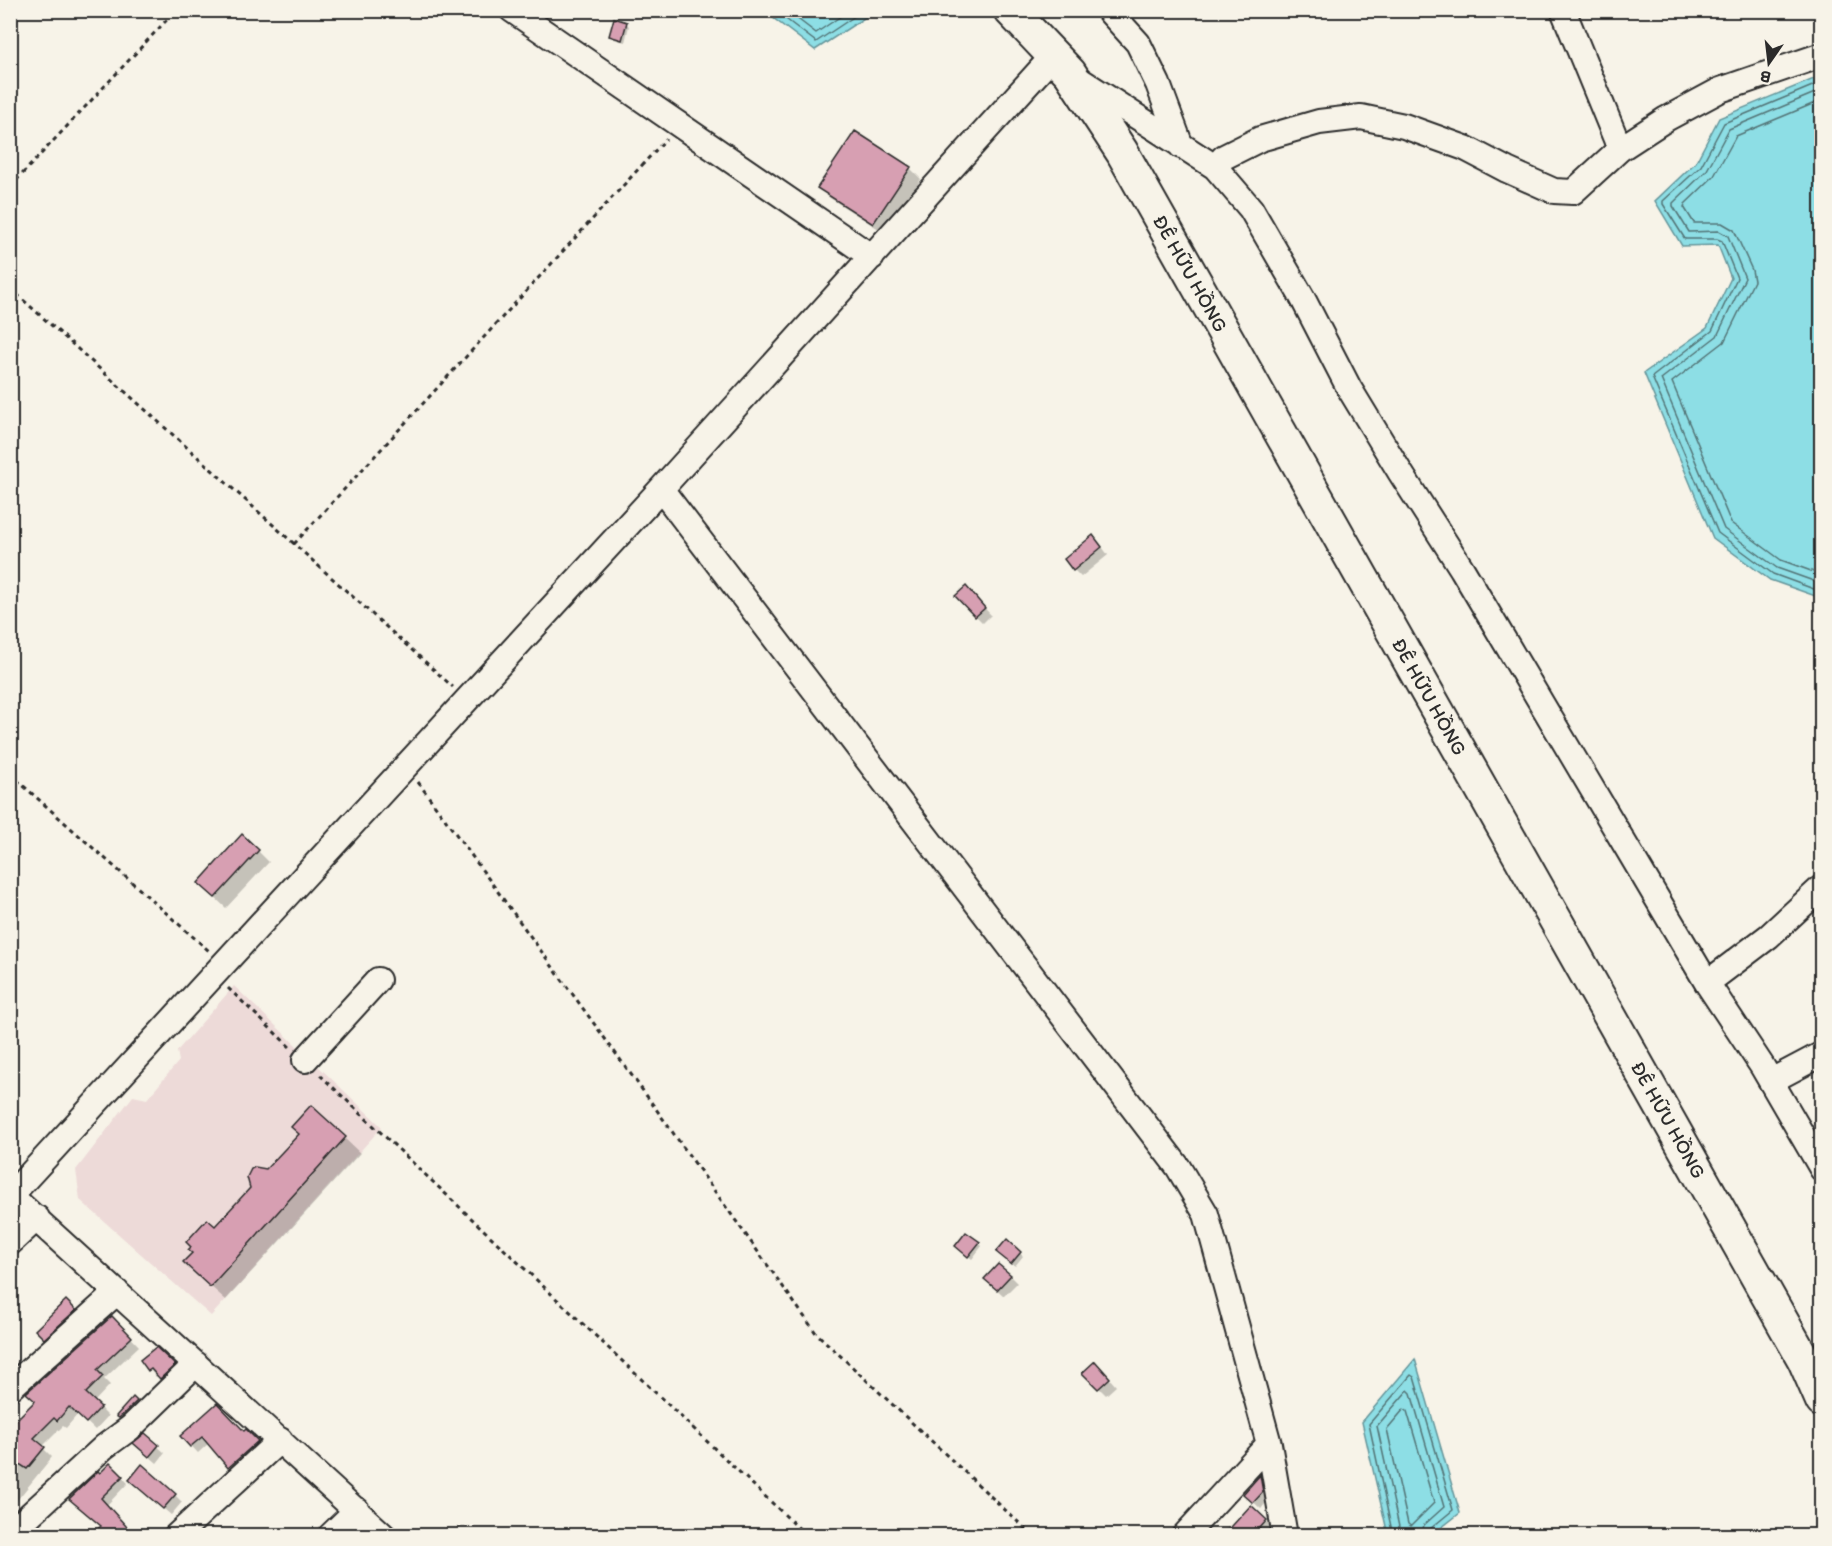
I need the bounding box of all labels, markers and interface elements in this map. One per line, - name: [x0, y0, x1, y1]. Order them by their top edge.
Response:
- north arrow: [1739, 33, 1799, 93]
- text: B: [1758, 66, 1773, 88]
- street label: ĐÊ HỮU HỒNG: [1148, 211, 1233, 336]
- street label: ĐÊ HỮU HỒNG: [1387, 634, 1472, 760]
- street label: ĐÊ HỮU HỒNG: [1626, 1057, 1711, 1183]

